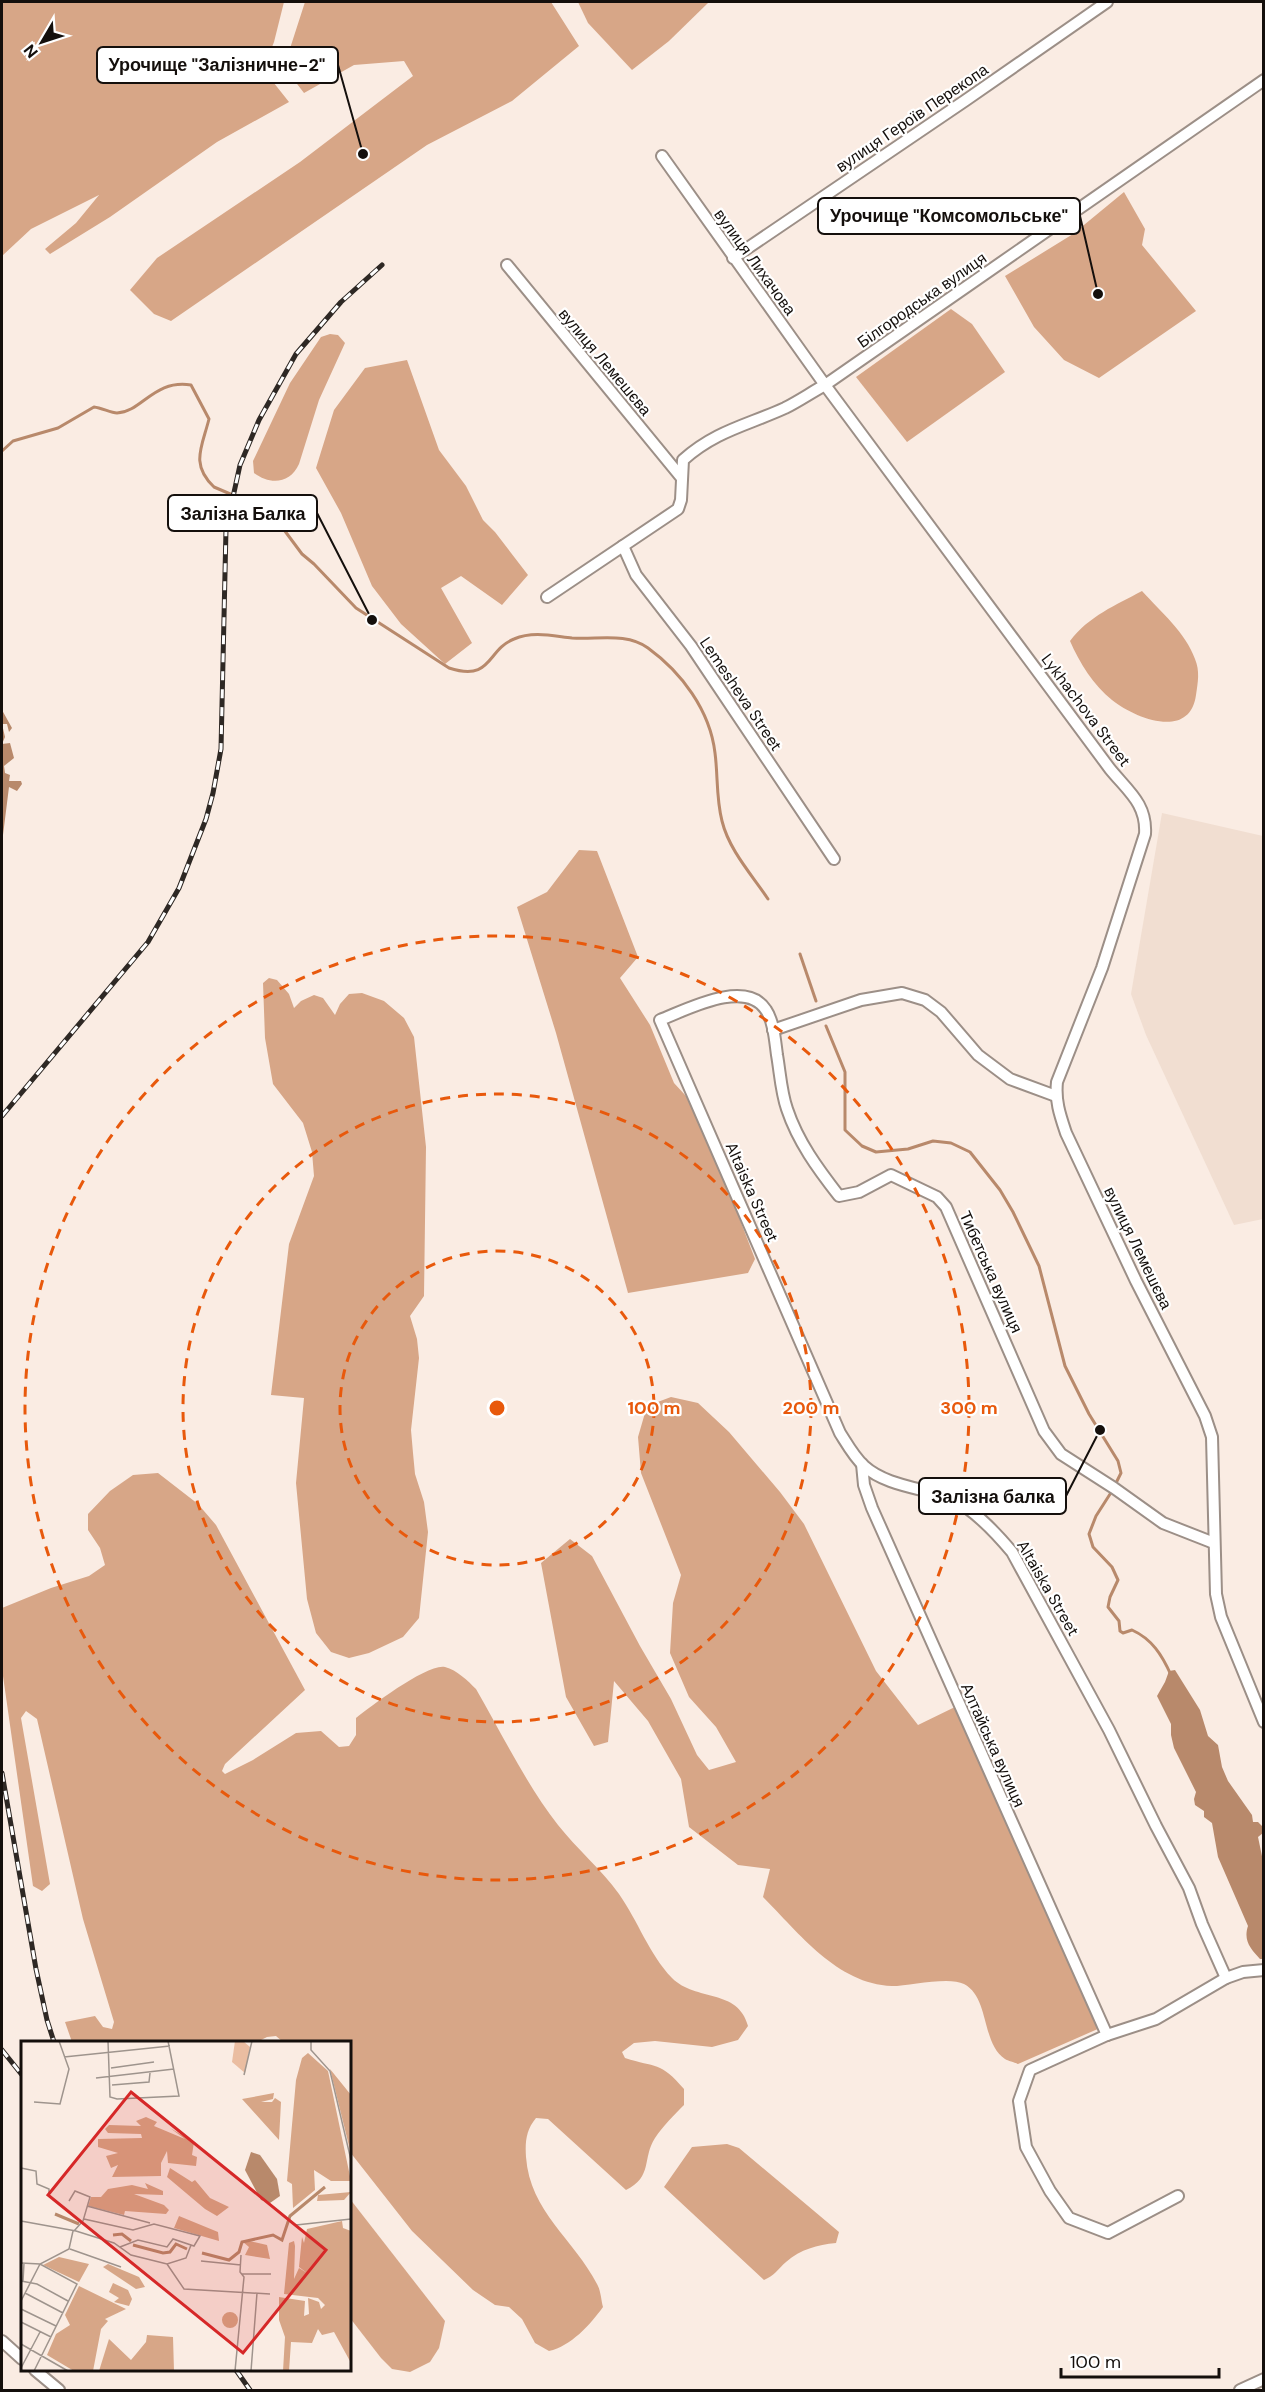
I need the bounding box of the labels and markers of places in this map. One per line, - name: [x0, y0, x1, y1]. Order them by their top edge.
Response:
- callout: Урочище "Залізничне-2": [97, 47, 338, 83]
- callout: Урочище "Комсомольське": [818, 198, 1080, 234]
- callout: Залізна Балка: [168, 495, 317, 531]
- centre of rings: [487, 1398, 507, 1418]
- callout: Залізна балка: [919, 1478, 1066, 1514]

